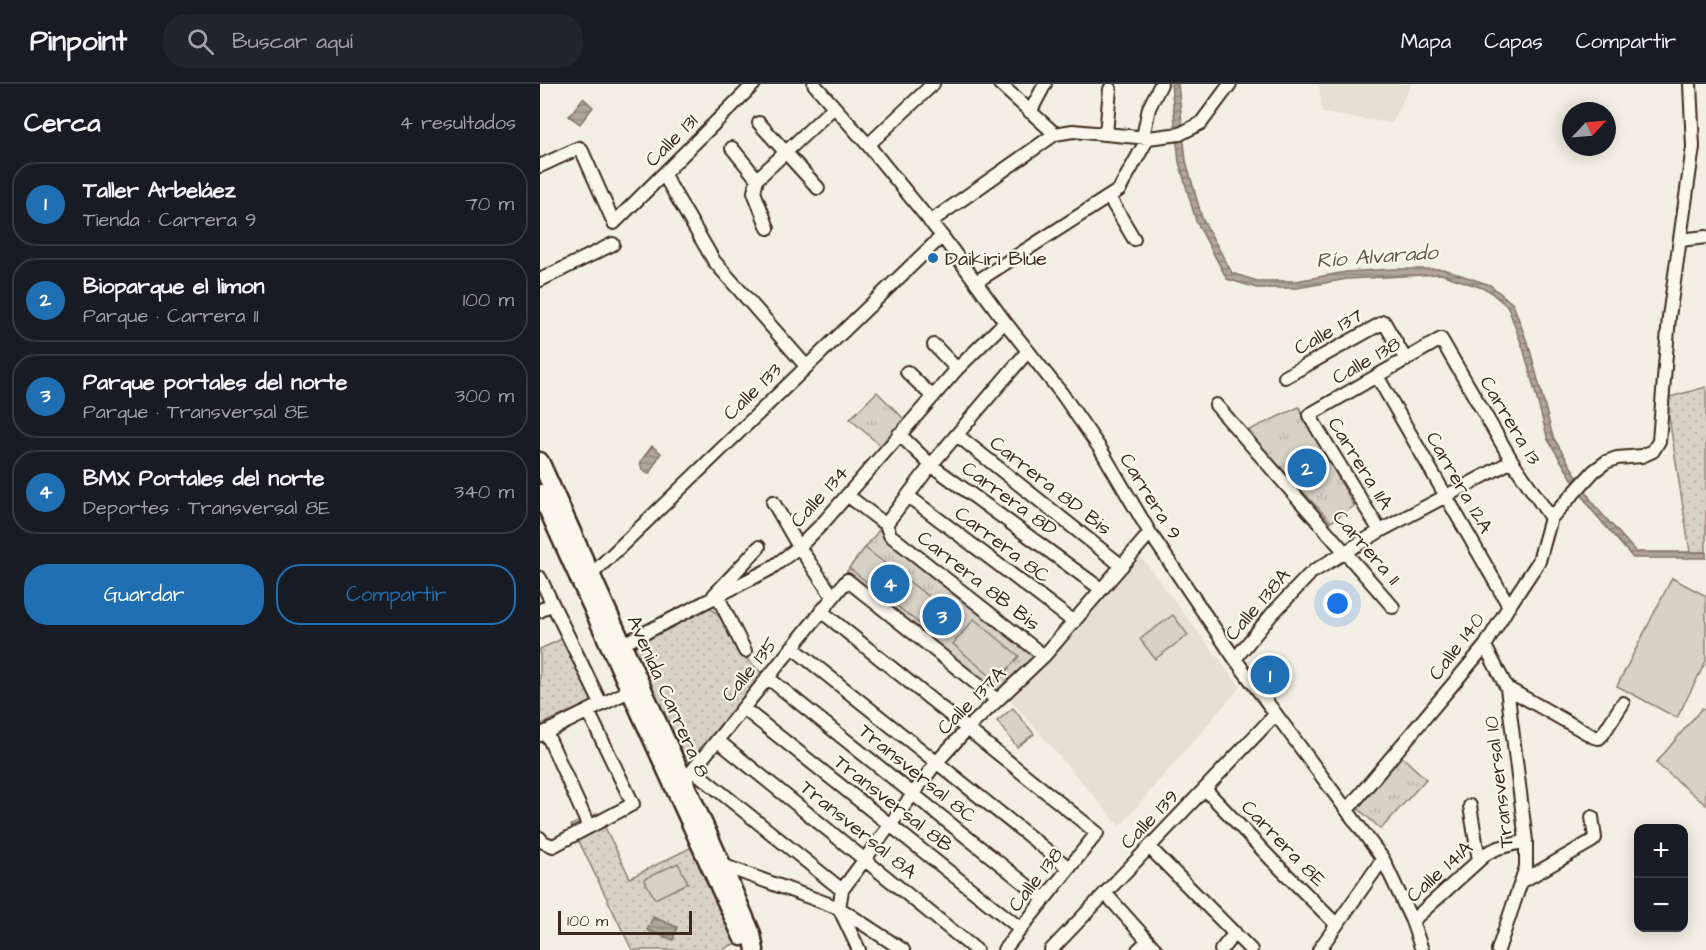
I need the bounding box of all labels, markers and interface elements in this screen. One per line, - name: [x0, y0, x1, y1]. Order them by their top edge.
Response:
- search box: [163, 14, 583, 68]
- text: Pinpoint: [30, 22, 127, 61]
- icon: search: [184, 25, 217, 58]
- text: Buscar aquí: [232, 26, 353, 57]
- text: Mapa: [1401, 27, 1451, 56]
- text: Capas: [1484, 27, 1543, 56]
- text: Compartir: [1576, 27, 1676, 56]
- north arrow: [1562, 102, 1616, 156]
- text: Cerca: [24, 105, 101, 141]
- street label: Calle 131: [639, 108, 705, 173]
- text: 4 resultados: [399, 109, 516, 137]
- text: Taller Arbeláez: [83, 175, 236, 206]
- text: 1: [44, 190, 47, 218]
- text: 70 m: [466, 190, 514, 218]
- text: Tienda · Carrera 9: [83, 206, 256, 234]
- water label: Río Alvarado: [1315, 238, 1441, 275]
- place label: Daikiri Blue: [945, 245, 1047, 273]
- marker: Daikiri Blue: [926, 251, 940, 265]
- text: Bioparque el limon: [83, 271, 265, 302]
- text: 2: [40, 286, 51, 314]
- text: 100 m: [463, 286, 514, 314]
- text: Parque · Carrera 11: [83, 302, 259, 330]
- street label: Calle 137: [1289, 302, 1368, 362]
- street label: Calle 138: [1327, 330, 1406, 392]
- street label: Calle 133: [717, 357, 788, 427]
- text: Parque portales del norte: [83, 367, 347, 398]
- street label: Carrera 13: [1473, 371, 1548, 470]
- text: 3: [40, 382, 51, 410]
- text: 300 m: [455, 382, 514, 410]
- text: Parque · Transversal 8E: [83, 398, 309, 426]
- street label: Carrera 11A: [1321, 412, 1400, 515]
- street label: Carrera 12A: [1419, 426, 1500, 539]
- street label: Carrera 8D Bis: [985, 430, 1117, 540]
- pin: 2: [1288, 446, 1326, 490]
- street label: Carrera 9: [1112, 448, 1188, 545]
- street label: Carrera 8D: [957, 455, 1063, 541]
- street label: Calle 134: [784, 459, 856, 534]
- text: BMX Portales del norte: [83, 463, 324, 494]
- text: 4: [39, 478, 52, 506]
- text: 340 m: [454, 478, 514, 506]
- text: Deportes · Transversal 8E: [83, 494, 330, 522]
- street label: Carrera 8C: [949, 499, 1056, 590]
- street label: Carrera 11: [1326, 504, 1407, 592]
- street label: Carrera 8B Bis: [911, 524, 1046, 638]
- pin: 4: [870, 562, 910, 606]
- street label: Calle 138A: [1218, 562, 1297, 647]
- button: Guardar: [24, 564, 264, 625]
- button: Compartir: [276, 564, 516, 625]
- your location: [1323, 589, 1352, 618]
- pin: 3: [922, 594, 962, 638]
- street label: Calle 140: [1422, 607, 1492, 686]
- street label: Avenida Carrera 8: [620, 611, 716, 782]
- street label: Calle 135: [715, 631, 785, 708]
- pin: 1: [1250, 652, 1290, 698]
- street label: Calle 137A: [931, 660, 1013, 741]
- street label: Transversal 10: [1477, 714, 1521, 849]
- street label: Transversal 8C: [852, 717, 982, 830]
- street label: Transversal 8B: [828, 748, 959, 859]
- street label: Transversal 8A: [794, 774, 923, 886]
- street label: Calle 139: [1114, 784, 1185, 856]
- street label: Carrera 8E: [1235, 794, 1332, 894]
- map controls: [1634, 824, 1688, 932]
- button: +: [1634, 824, 1688, 878]
- street label: Calle 141A: [1400, 834, 1479, 909]
- street label: Calle 138: [1002, 841, 1070, 918]
- button: −: [1634, 878, 1688, 932]
- scale bar: [558, 908, 692, 936]
- text: 100 m: [567, 910, 608, 932]

